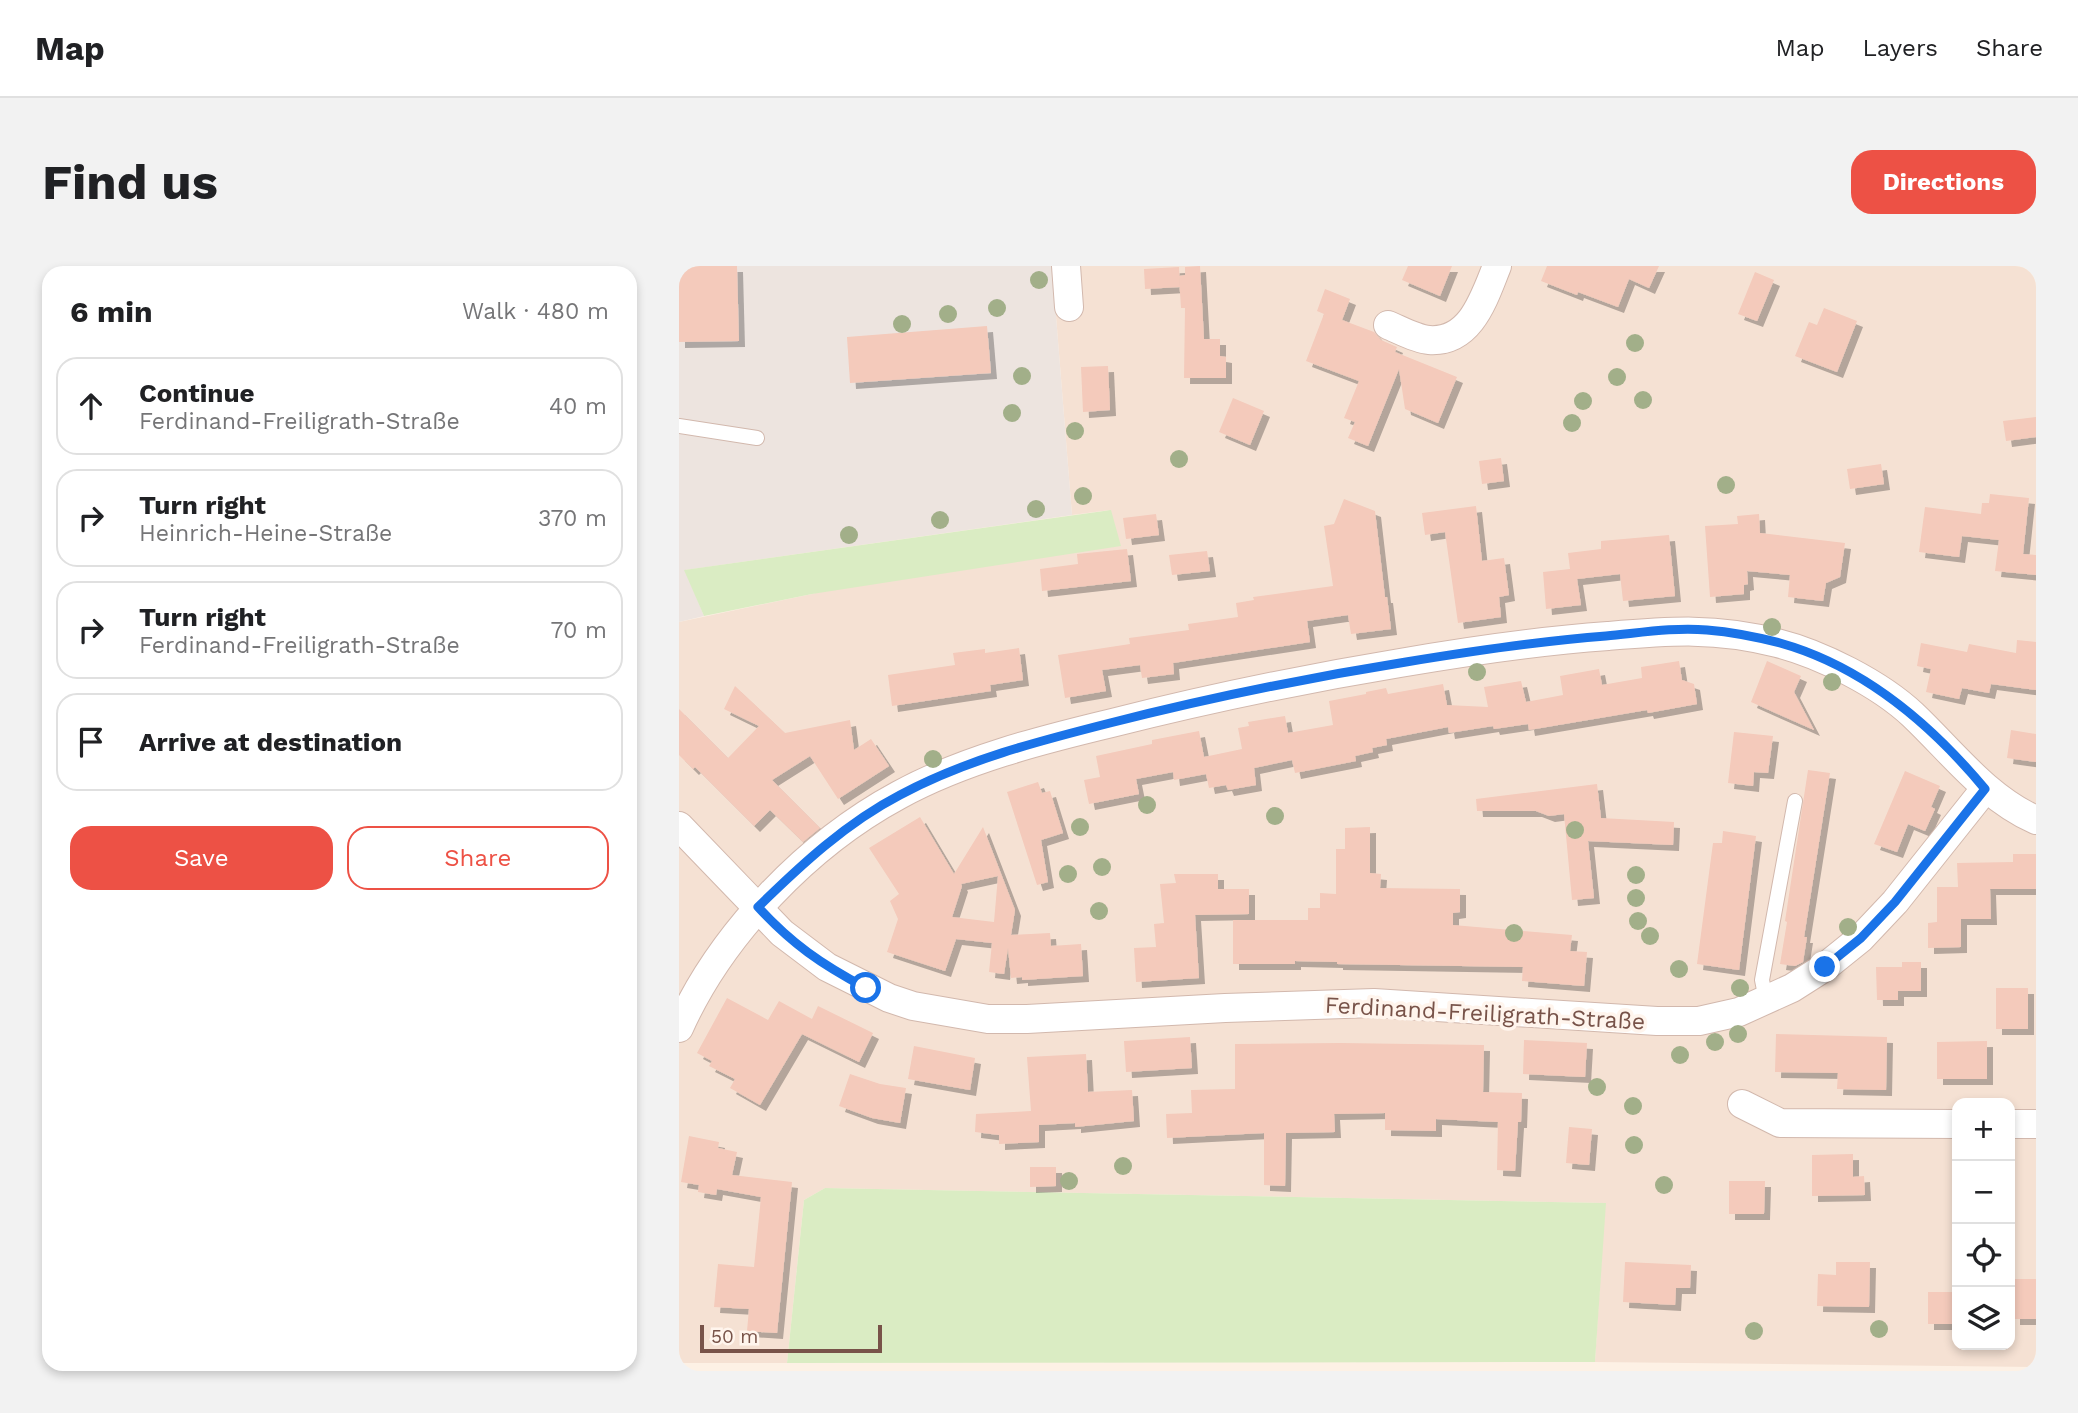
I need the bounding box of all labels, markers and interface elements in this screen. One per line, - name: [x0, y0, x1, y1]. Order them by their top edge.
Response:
- text: Map: [35, 29, 105, 68]
- text: Map: [1776, 34, 1824, 62]
- text: Layers: [1862, 34, 1938, 62]
- text: Share: [1976, 34, 2043, 62]
- button: Directions: [1851, 150, 2036, 214]
- text: Find us: [42, 153, 218, 211]
- text: 6 min: [70, 294, 153, 329]
- text: Walk · 480 m: [462, 298, 609, 325]
- text: Continue: [139, 378, 255, 408]
- icon: ahead: [72, 387, 110, 425]
- text: 40 m: [549, 393, 607, 420]
- text: Ferdinand-Freiligrath-Straße: [139, 408, 460, 435]
- text: Turn right: [139, 490, 266, 520]
- icon: right: [72, 499, 110, 537]
- text: 370 m: [538, 505, 607, 532]
- text: Heinrich-Heine-Straße: [139, 520, 392, 547]
- text: Turn right: [139, 602, 266, 632]
- icon: right: [72, 611, 110, 649]
- text: 70 m: [550, 617, 607, 644]
- text: Ferdinand-Freiligrath-Straße: [139, 632, 460, 659]
- icon: arrive: [72, 723, 110, 761]
- text: Arrive at destination: [139, 727, 402, 757]
- button: Save: [70, 826, 333, 890]
- button: Share: [347, 826, 609, 890]
- route end: [1809, 951, 1840, 982]
- route start: [850, 972, 881, 1003]
- street label: Ferdinand-Freiligrath-Straße: [1324, 992, 1646, 1035]
- map controls: [1952, 1098, 2015, 1350]
- button: +: [1952, 1098, 2015, 1161]
- button: −: [1952, 1161, 2015, 1224]
- button: locate: [1952, 1224, 2015, 1287]
- button: layers: [1952, 1287, 2015, 1350]
- scale bar: [700, 1322, 882, 1354]
- text: 50 m: [711, 1325, 758, 1348]

